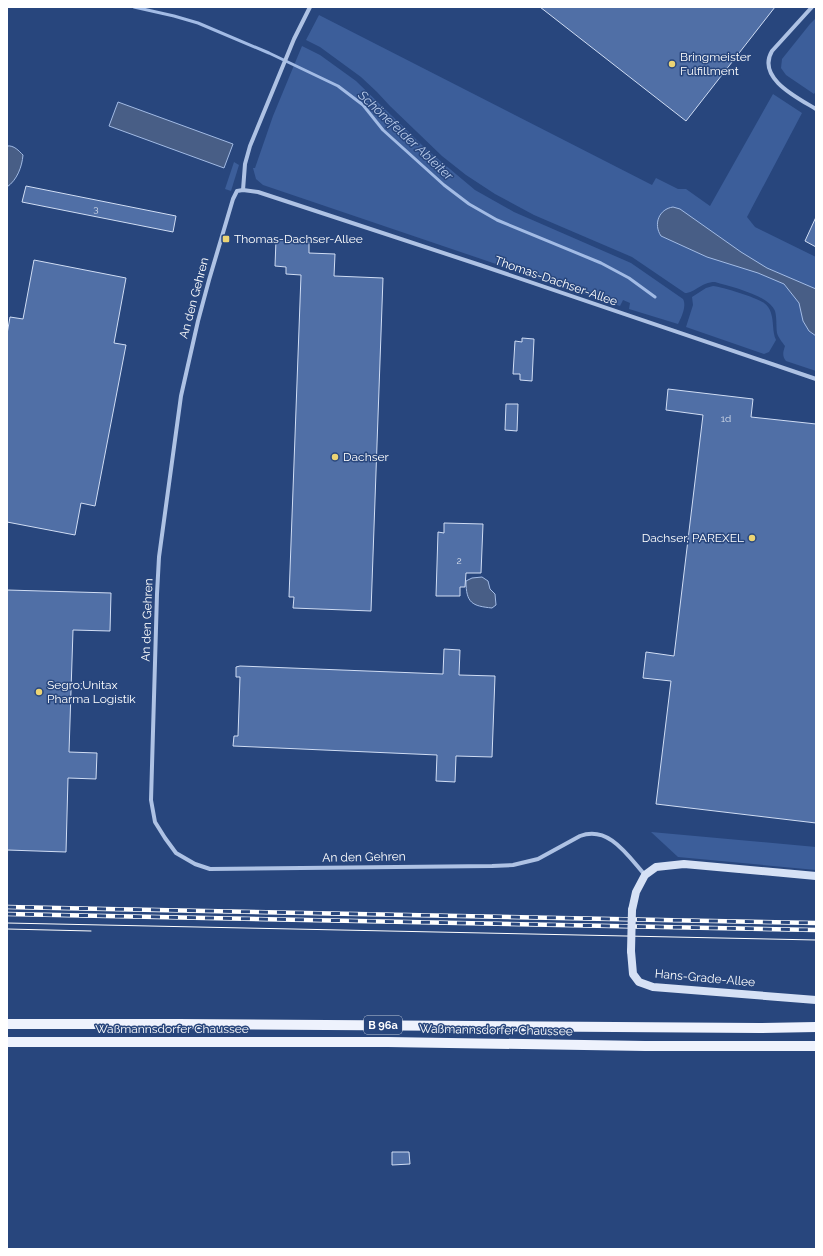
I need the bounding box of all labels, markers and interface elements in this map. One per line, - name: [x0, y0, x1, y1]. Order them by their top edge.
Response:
- place label: Bringmeister Fulfillment: [680, 50, 752, 78]
- marker: Bringmeister Fulfillment: [667, 59, 677, 69]
- water label: Schönefelder Ableiter: [354, 87, 457, 184]
- house number: 3: [93, 203, 99, 214]
- place label: Thomas-Dachser-Allee: [234, 232, 363, 246]
- marker: Thomas-Dachser-Allee: [221, 234, 231, 244]
- street label: Thomas-Dachser-Allee: [493, 253, 619, 309]
- street label: An den Gehren: [176, 256, 212, 340]
- house number: 1d: [721, 413, 731, 424]
- place label: Dachser: [343, 450, 390, 464]
- marker: Dachser: [330, 452, 340, 462]
- place label: Dachser, PAREXEL: [642, 531, 744, 545]
- marker: Dachser, PAREXEL: [747, 533, 757, 543]
- house number: 2: [456, 555, 462, 566]
- street label: An den Gehren: [139, 578, 155, 662]
- place label: Segro;Unitax Pharma Logistik: [47, 678, 136, 706]
- marker: Segro;Unitax Pharma Logistik: [34, 687, 44, 697]
- street label: An den Gehren: [322, 849, 406, 865]
- street label: Hans-Grade-Allee: [654, 967, 756, 989]
- road number: B 96a: [364, 1016, 402, 1034]
- street label: Waßmannsdorfer Chaussee: [95, 1022, 249, 1036]
- street label: Waßmannsdorfer Chaussee: [419, 1022, 573, 1038]

